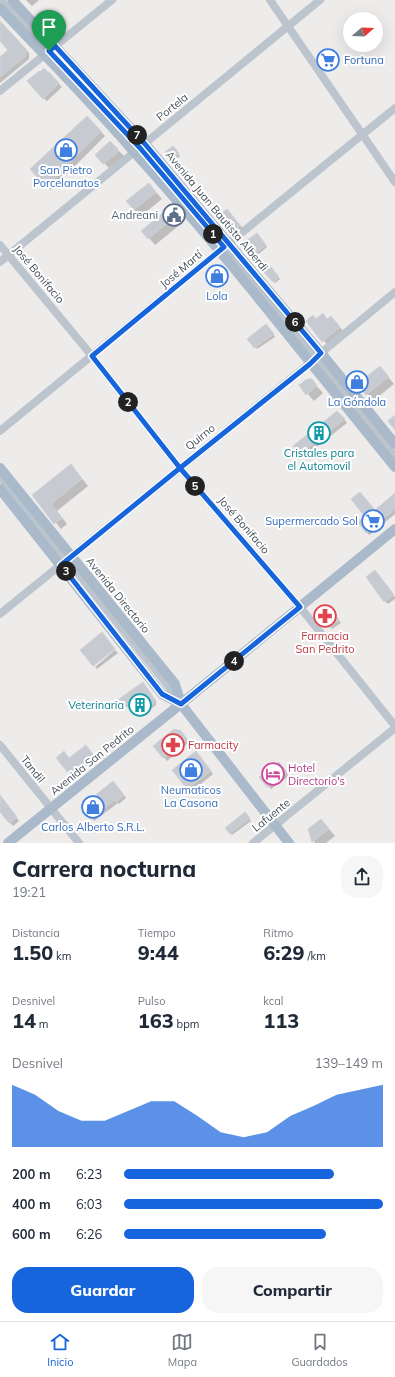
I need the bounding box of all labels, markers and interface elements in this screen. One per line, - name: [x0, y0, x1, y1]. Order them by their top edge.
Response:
- pin: [32, 10, 66, 51]
- north arrow: [343, 12, 383, 52]
- map controls: [343, 12, 383, 52]
- icon: arrive: [38, 16, 60, 38]
- supermarket icon: Fortuna: [315, 47, 341, 73]
- place label: Fortuna: [344, 53, 384, 67]
- street label: Portela: [153, 90, 191, 124]
- pin: 7: [127, 125, 147, 145]
- text: 7: [134, 128, 140, 142]
- shop icon: San Pietro Porcelanatos: [53, 137, 79, 163]
- street label: Avenida Juan Bautista Alberdi: [163, 148, 271, 274]
- place label: San Pietro Porcelanatos: [33, 163, 99, 190]
- public building icon: Andreani: [161, 202, 187, 228]
- place label: Andreani: [111, 208, 158, 222]
- pin: 1: [203, 224, 223, 244]
- text: 1: [210, 227, 216, 241]
- street label: José Bonifacio: [11, 242, 67, 306]
- street label: José Martí: [157, 246, 206, 291]
- shop icon: Lola: [204, 263, 230, 289]
- place label: Lola: [206, 289, 228, 303]
- pin: 6: [285, 312, 305, 332]
- text: 6: [292, 315, 298, 329]
- shop icon: La Góndola: [344, 369, 370, 395]
- pin: 2: [118, 392, 138, 412]
- text: 2: [125, 395, 131, 409]
- place label: La Góndola: [328, 395, 386, 409]
- building icon: Cristales para el Automovil: [306, 420, 332, 446]
- street label: Quirno: [182, 421, 218, 453]
- place label: Cristales para el Automovil: [284, 446, 354, 473]
- pin: 5: [185, 476, 205, 496]
- text: 5: [192, 479, 198, 493]
- street label: José Bonifacio: [215, 493, 273, 557]
- supermarket icon: Supermercado Sol: [360, 508, 386, 534]
- place label: Supermercado Sol: [265, 514, 358, 528]
- street label: Avenida Directorio: [83, 554, 153, 636]
- pin: 3: [56, 561, 76, 581]
- text: 3: [63, 564, 69, 578]
- pharmacy icon: Farmacia San Pedrito: [312, 603, 338, 629]
- place label: Farmacia San Pedrito: [296, 629, 354, 656]
- pin: 4: [224, 651, 244, 671]
- text: 4: [231, 654, 237, 668]
- building icon: Veterinaria: [127, 692, 153, 718]
- place label: Veterinaria: [68, 698, 124, 712]
- street label: Avenida San Pedrito: [47, 722, 137, 798]
- pharmacy icon: Farmacity: [160, 732, 186, 758]
- place label: Farmacity: [188, 738, 239, 752]
- street label: Tandil: [18, 753, 48, 785]
- shop icon: Neumaticos La Casona: [178, 757, 204, 783]
- hotel icon: Hotel Directorio's: [260, 761, 286, 787]
- place label: Hotel Directorio's: [288, 761, 345, 788]
- place label: Neumaticos La Casona: [161, 783, 221, 810]
- shop icon: Carlos Alberto S.R.L.: [80, 794, 106, 820]
- street label: Lafuente: [249, 795, 293, 835]
- place label: Carlos Alberto S.R.L.: [41, 820, 145, 834]
- text: Carrera nocturna: [12, 855, 196, 883]
- button: share: [341, 856, 383, 898]
- text: 19:21: [12, 884, 46, 900]
- text: Distancia: [12, 926, 60, 940]
- text: Tiempo: [138, 926, 175, 940]
- text: Ritmo: [263, 926, 293, 940]
- text: 1.50: [12, 940, 53, 965]
- text: 9:44: [138, 940, 179, 965]
- text: 6:29: [263, 940, 305, 965]
- text: km: [53, 949, 71, 963]
- text: /km: [305, 949, 326, 963]
- text: Desnivel: [12, 994, 55, 1008]
- text: Pulso: [138, 994, 165, 1008]
- text: kcal: [263, 994, 283, 1008]
- text: 14: [12, 1008, 36, 1033]
- text: 163: [138, 1008, 174, 1033]
- text: 113: [263, 1008, 299, 1033]
- text: m: [36, 1017, 49, 1031]
- text: bpm: [174, 1017, 199, 1031]
- text: Desnivel: [12, 1055, 63, 1071]
- text: 139–149 m: [315, 1055, 383, 1071]
- text: 200 m: [12, 1166, 51, 1182]
- text: 6:23: [76, 1166, 102, 1182]
- text: 400 m: [12, 1196, 51, 1212]
- text: 6:03: [76, 1196, 102, 1212]
- text: 600 m: [12, 1226, 51, 1242]
- text: 6:26: [76, 1226, 102, 1242]
- button: Guardar: [12, 1267, 194, 1313]
- button: Compartir: [202, 1267, 383, 1313]
- tab: Inicio: [47, 1331, 73, 1369]
- tab: Mapa: [168, 1331, 197, 1369]
- tab: Guardados: [291, 1331, 348, 1369]

